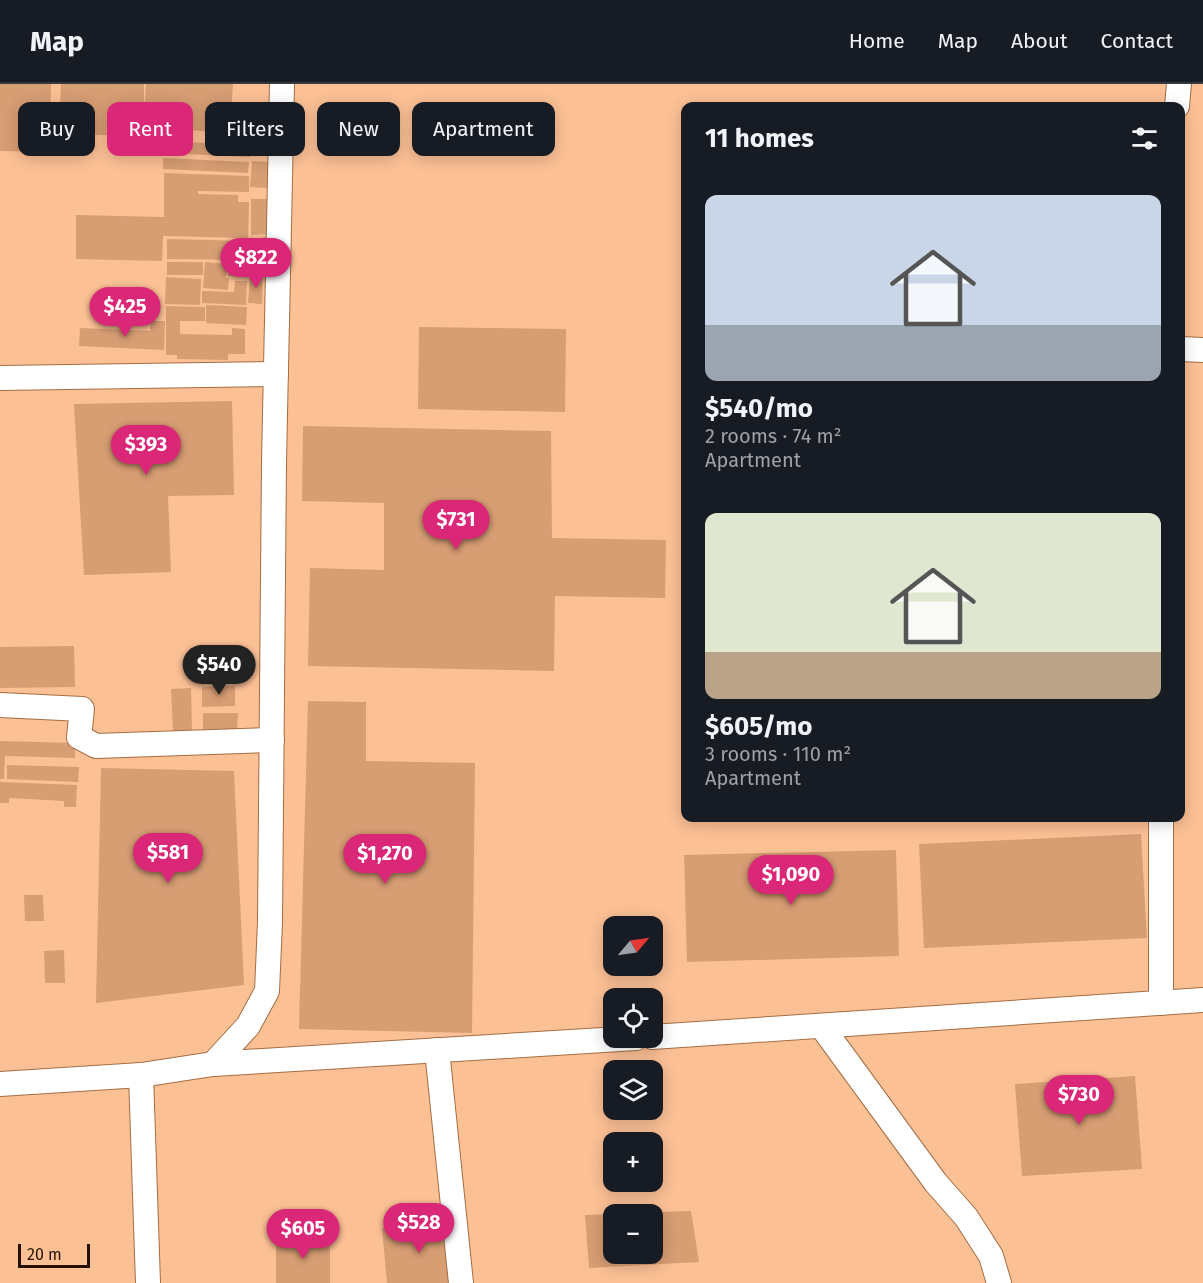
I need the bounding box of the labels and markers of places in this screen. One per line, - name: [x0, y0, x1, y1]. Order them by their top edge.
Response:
- pin: $822: [220, 238, 292, 289]
- pin: $425: [89, 287, 161, 338]
- pin: $393: [110, 425, 182, 476]
- pin: $731: [420, 500, 492, 551]
- pin: $540: [183, 645, 255, 696]
- pin: $581: [132, 833, 204, 884]
- pin: $1,270: [336, 834, 434, 885]
- pin: $1,090: [742, 855, 840, 906]
- pin: $730: [1043, 1075, 1115, 1126]
- pin: $528: [383, 1203, 455, 1254]
- pin: $605: [267, 1209, 339, 1260]

